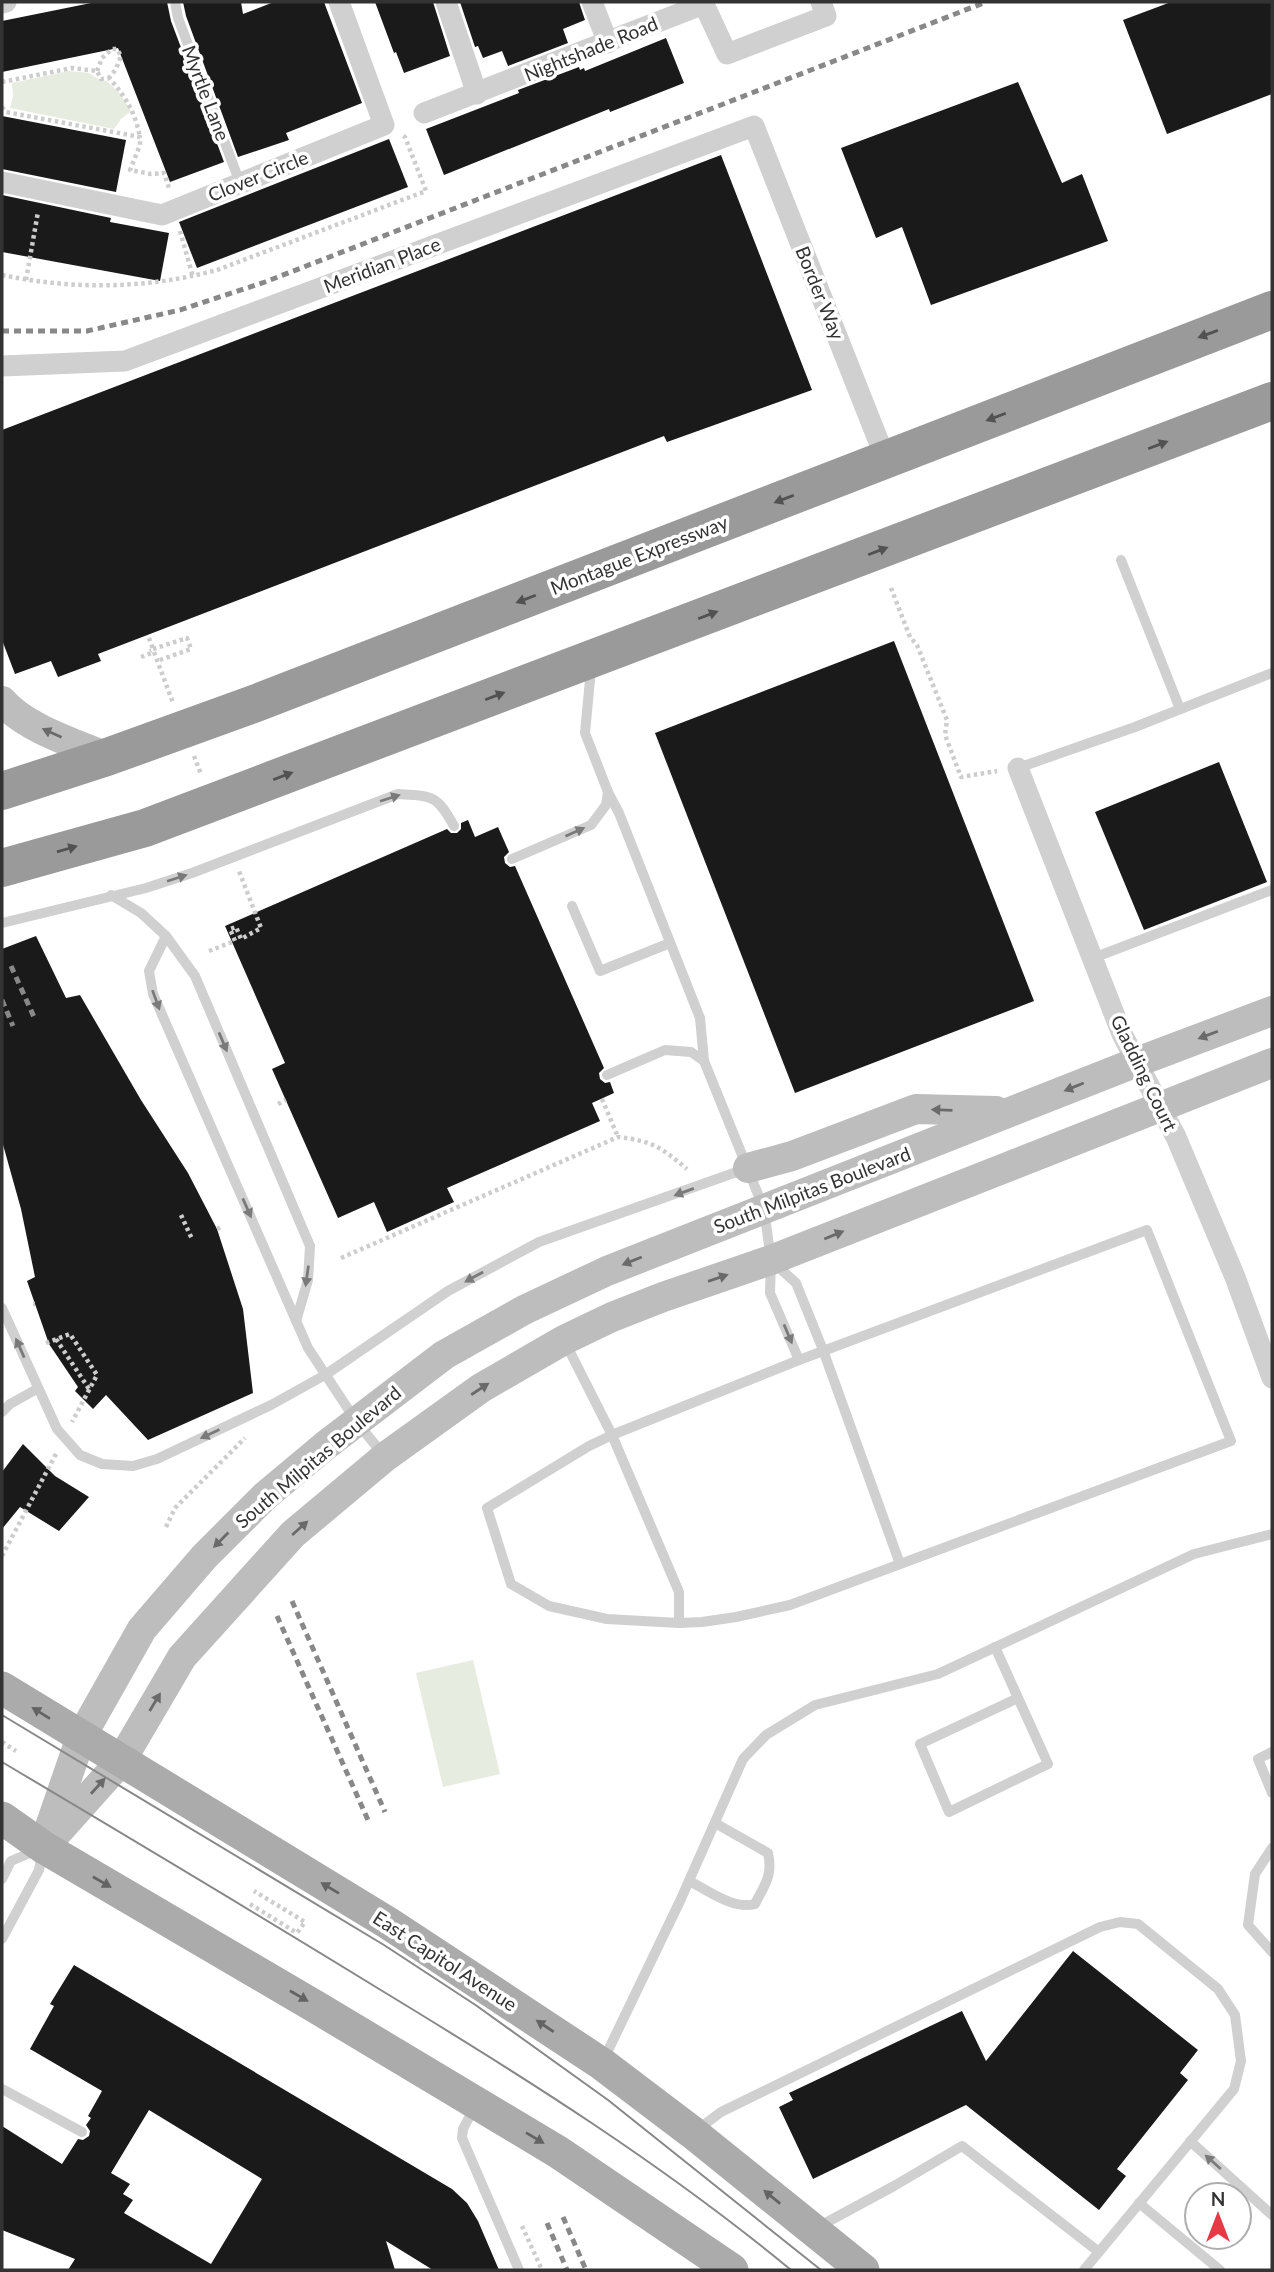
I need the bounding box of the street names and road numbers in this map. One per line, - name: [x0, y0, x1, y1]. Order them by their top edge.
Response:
- street label: Nightshade Road: [521, 11, 661, 86]
- street label: Myrtle Lane: [178, 42, 235, 144]
- street label: Clover Circle: [204, 145, 311, 206]
- street label: Meridian Place: [320, 232, 443, 297]
- street label: Border Way: [791, 243, 850, 343]
- street label: Montague Expressway: [547, 510, 731, 599]
- street label: Gladding Court: [1106, 1011, 1183, 1135]
- street label: South Milpitas Boulevard: [710, 1141, 914, 1238]
- street label: South Milpitas Boulevard: [230, 1381, 405, 1533]
- street label: East Capitol Avenue: [369, 1906, 521, 2016]

